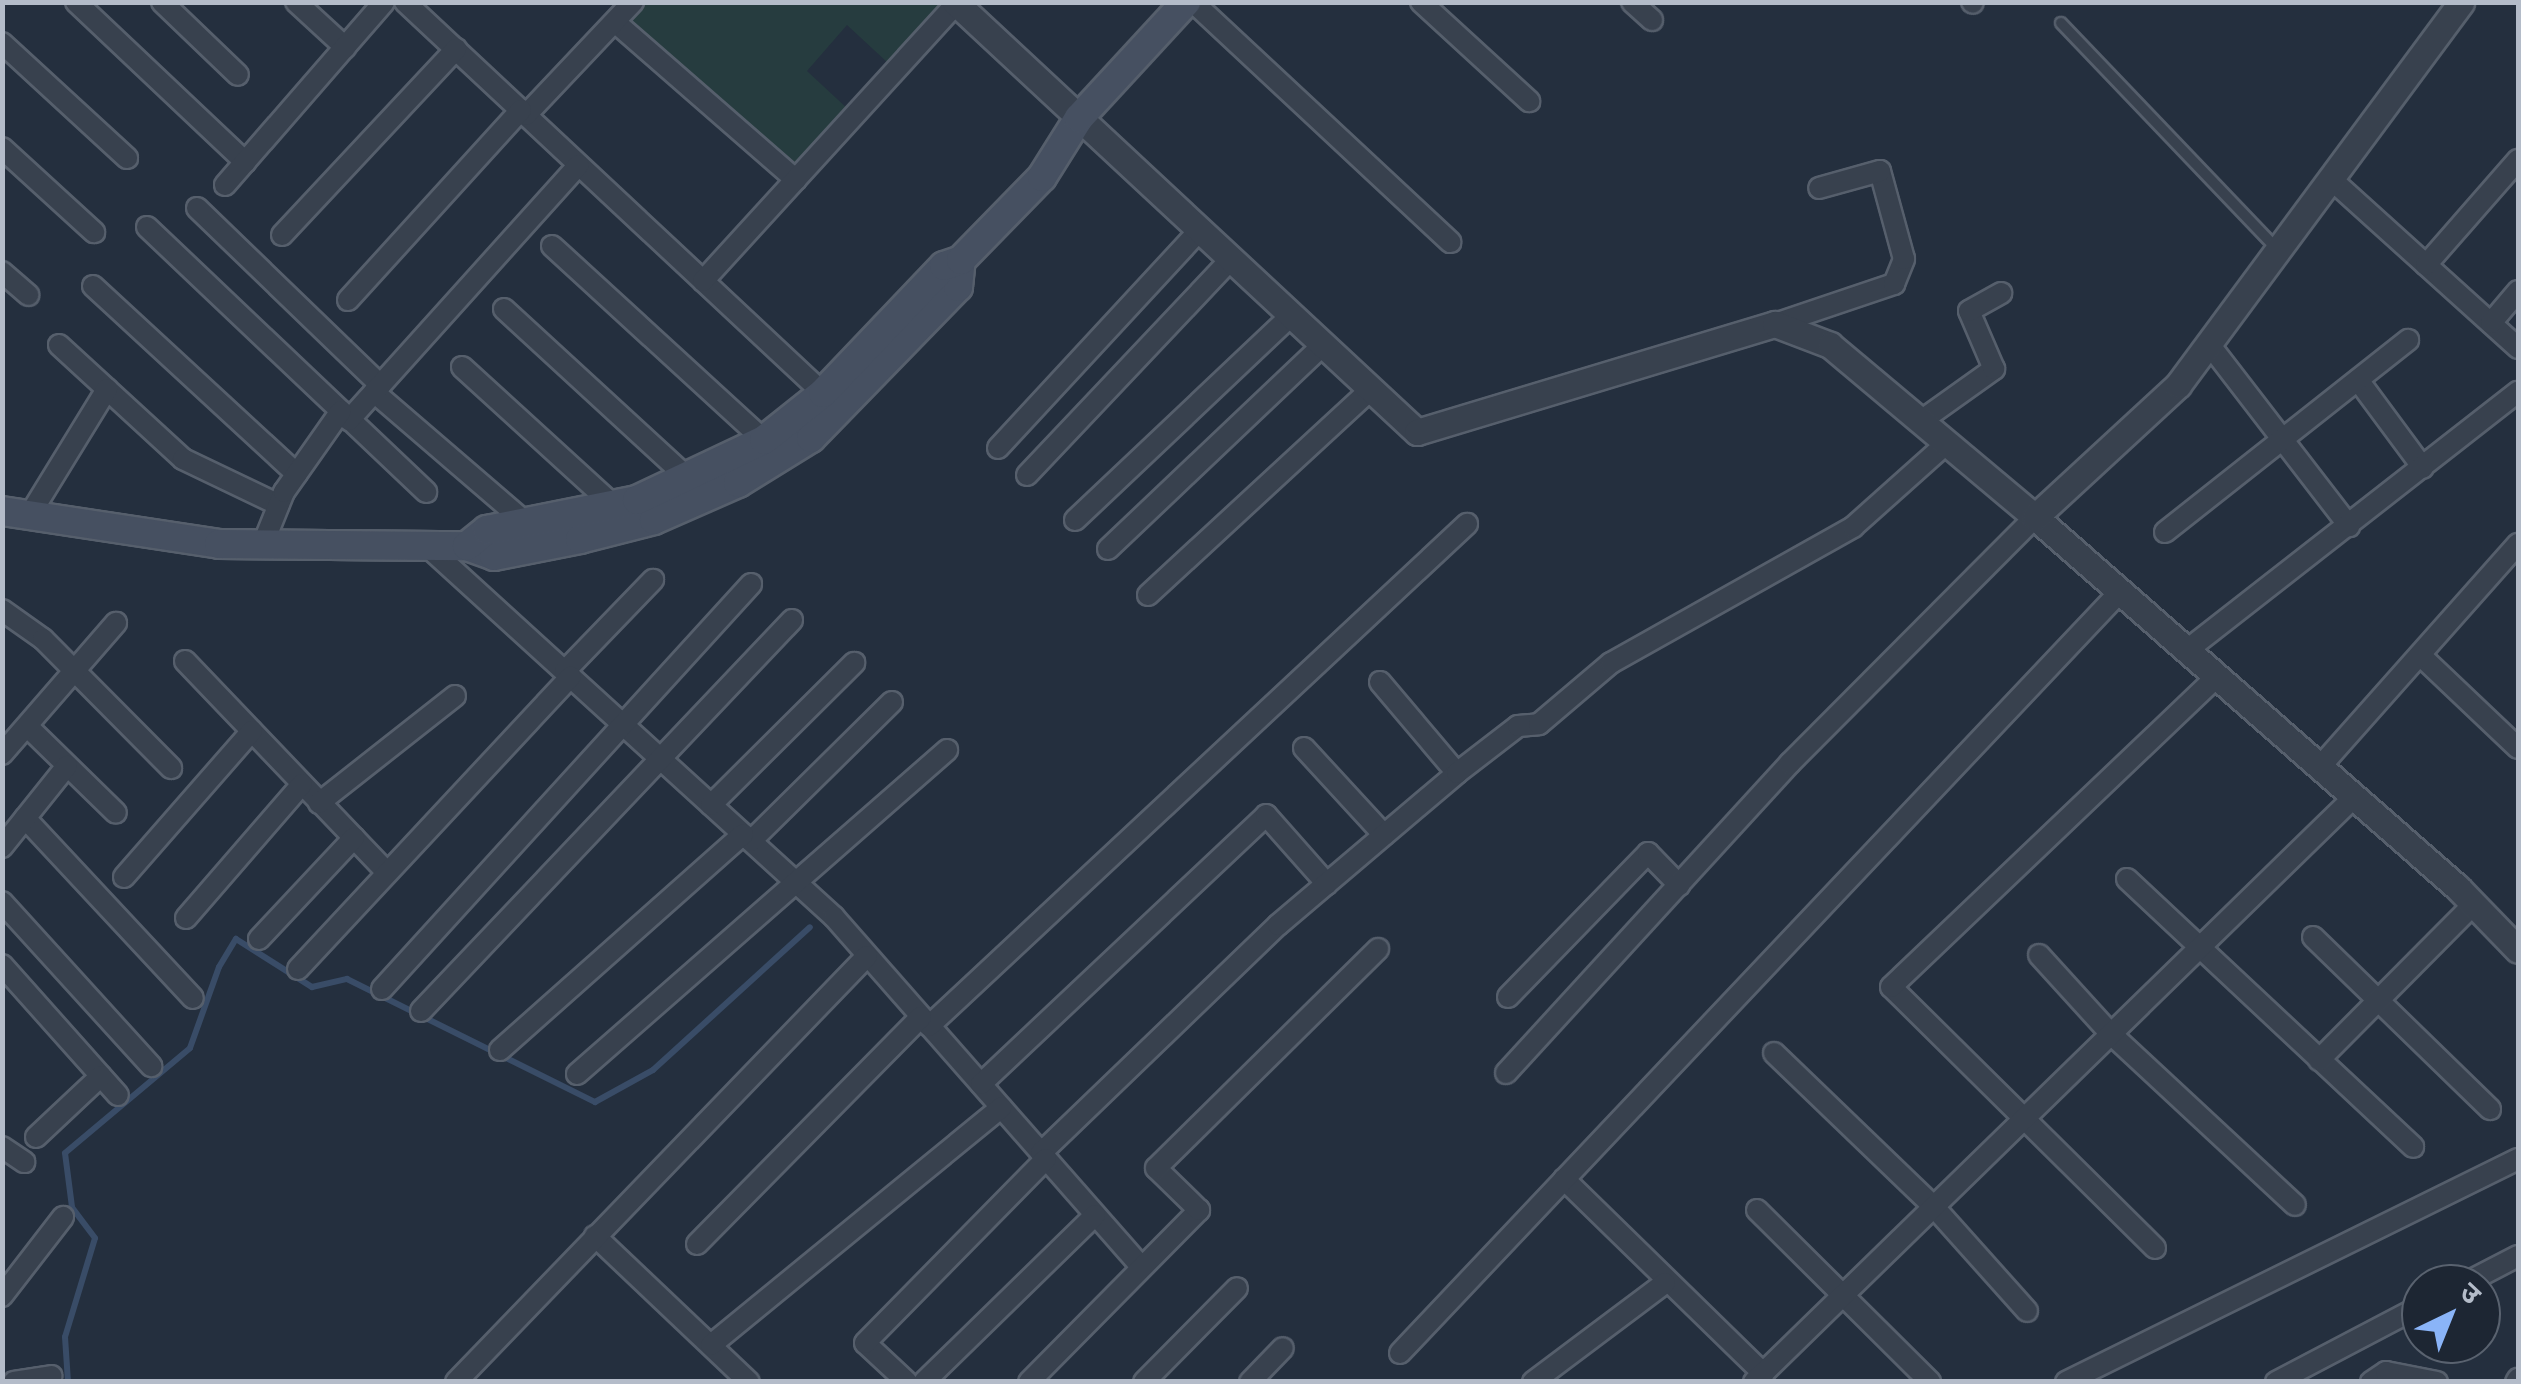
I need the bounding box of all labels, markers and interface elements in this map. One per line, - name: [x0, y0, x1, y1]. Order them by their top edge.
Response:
- north arrow: [2401, 1264, 2501, 1364]
- text: उ: [2453, 1275, 2488, 1311]

